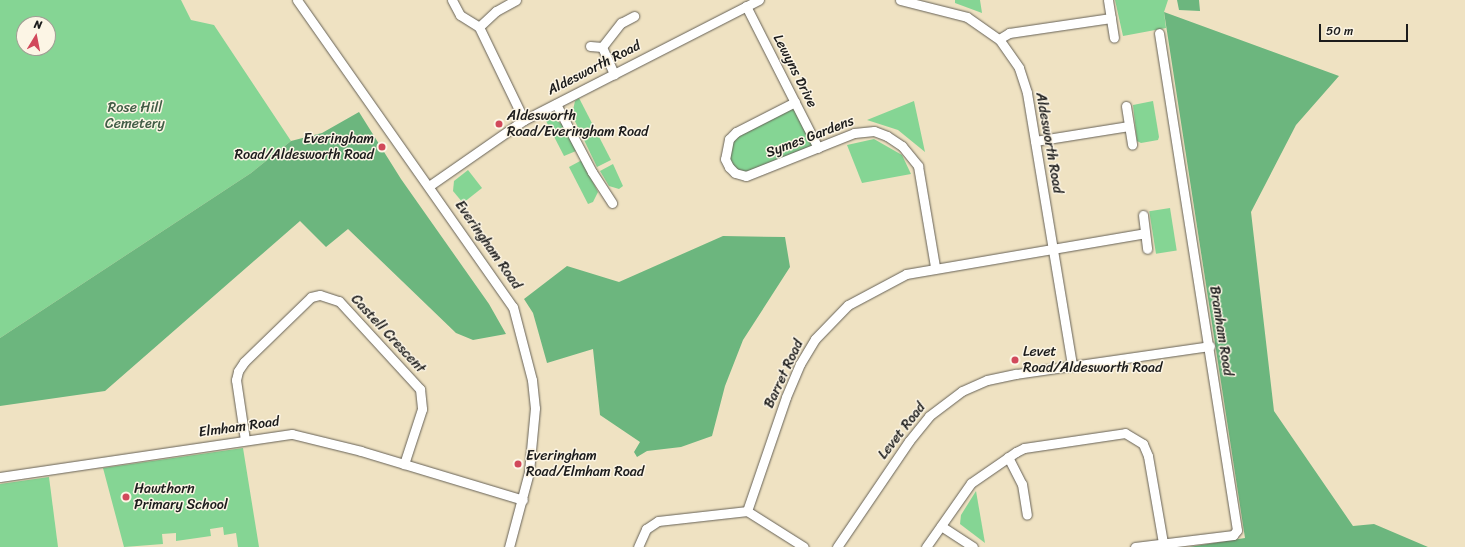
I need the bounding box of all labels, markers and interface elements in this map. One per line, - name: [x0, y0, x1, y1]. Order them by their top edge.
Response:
- text: N: [33, 15, 43, 35]
- north arrow: [16, 16, 56, 56]
- scale bar: [1321, 16, 1410, 42]
- text: 50 m: [1326, 20, 1353, 42]
- street label: Lewyns Drive: [769, 32, 821, 110]
- street label: Aldesworth Road: [544, 37, 644, 99]
- street label: Aldesworth Road: [1032, 91, 1066, 195]
- park label: Rose Hill Cemetery: [105, 100, 165, 132]
- place label: Aldesworth Road/Everingham Road: [507, 108, 648, 140]
- street label: Symes Gardens: [763, 112, 857, 162]
- marker: Aldesworth Road/Everingham Road: [494, 119, 504, 129]
- place label: Everingham Road/Aldesworth Road: [234, 131, 374, 164]
- marker: Everingham Road/Aldesworth Road: [377, 142, 387, 152]
- street label: Everingham Road: [451, 197, 525, 293]
- street label: Bramham Road: [1206, 285, 1236, 377]
- street label: Castell Crescent: [347, 291, 429, 377]
- street label: Barret Road: [761, 337, 807, 411]
- place label: Levet Road/Aldesworth Road: [1023, 344, 1163, 376]
- marker: Levet Road/Aldesworth Road: [1010, 355, 1020, 365]
- street label: Levet Road: [875, 399, 929, 463]
- street label: Elmham Road: [198, 413, 280, 441]
- place label: Everingham Road/Elmham Road: [526, 448, 644, 480]
- marker: Everingham Road/Elmham Road: [513, 459, 523, 469]
- place label: Hawthorn Primary School: [134, 481, 228, 514]
- marker: Hawthorn Primary School: [121, 492, 131, 502]

